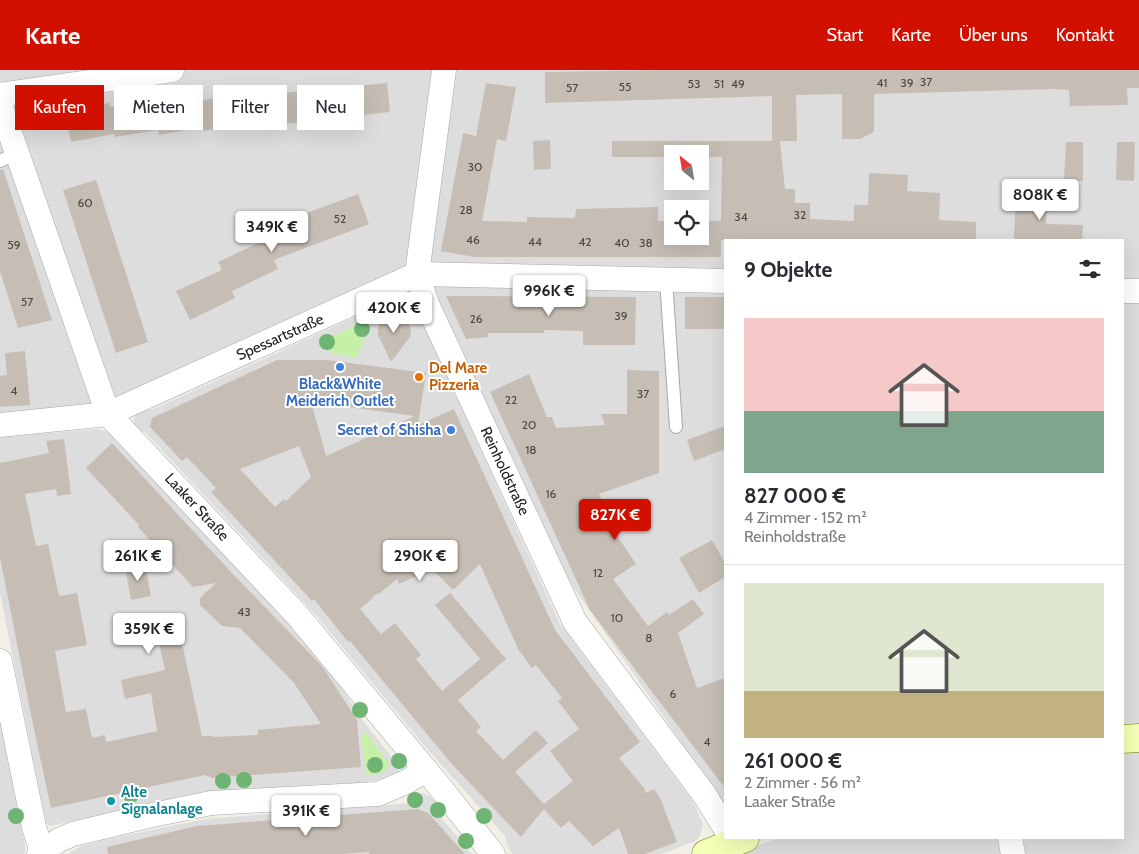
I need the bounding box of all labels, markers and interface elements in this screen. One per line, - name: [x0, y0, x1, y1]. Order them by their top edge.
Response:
- text: Karte: [25, 21, 80, 50]
- text: Start: [827, 24, 863, 46]
- text: Karte: [891, 24, 931, 46]
- text: Über uns: [959, 24, 1028, 46]
- text: Kontakt: [1056, 24, 1114, 46]
- house number: 37: [920, 74, 932, 89]
- house number: 41: [877, 75, 887, 90]
- house number: 39: [900, 75, 914, 90]
- house number: 53: [688, 76, 700, 91]
- house number: 51: [714, 76, 724, 91]
- house number: 49: [731, 76, 745, 91]
- house number: 55: [619, 79, 631, 94]
- house number: 57: [566, 80, 578, 95]
- chip: Kaufen: [15, 85, 104, 130]
- chip: Mieten: [114, 85, 203, 130]
- chip: Filter: [213, 85, 287, 130]
- chip: Neu: [297, 85, 364, 130]
- north arrow: [664, 145, 709, 190]
- map controls: [664, 145, 709, 245]
- house number: 30: [468, 159, 482, 174]
- pin: 808K €: [999, 178, 1081, 221]
- text: 808K €: [1013, 185, 1067, 204]
- house number: 60: [77, 195, 93, 210]
- button: locate: [664, 200, 709, 245]
- house number: 28: [459, 202, 473, 217]
- house number: 32: [794, 207, 806, 222]
- house number: 34: [734, 209, 748, 224]
- pin: 349K €: [231, 210, 313, 253]
- house number: 52: [334, 211, 346, 226]
- text: 349K €: [246, 217, 298, 236]
- house number: 46: [466, 232, 480, 247]
- house number: 44: [528, 234, 542, 249]
- house number: 42: [578, 234, 592, 249]
- house number: 40: [614, 235, 630, 250]
- house number: 38: [639, 235, 653, 250]
- house number: 59: [7, 237, 21, 252]
- icon: filters: [1076, 255, 1104, 283]
- text: 9 Objekte: [744, 257, 832, 282]
- pin: 996K €: [508, 274, 590, 317]
- text: 996K €: [524, 281, 574, 300]
- pin: 420K €: [353, 292, 435, 334]
- house number: 57: [21, 294, 33, 309]
- text: 420K €: [367, 298, 421, 317]
- house number: 39: [614, 308, 628, 323]
- street label: Spessartstraße: [234, 310, 327, 364]
- house number: 26: [469, 311, 483, 326]
- icon: home: [879, 350, 969, 440]
- place label: Del Mare Pizzeria: [429, 359, 487, 394]
- marker: Black&White Meiderich Outlet: [334, 361, 346, 373]
- marker: Del Mare Pizzeria: [413, 371, 425, 383]
- place label: Black&White Meiderich Outlet: [286, 375, 394, 410]
- house number: 4: [11, 383, 18, 398]
- house number: 37: [637, 386, 649, 401]
- house number: 22: [505, 392, 517, 407]
- house number: 20: [522, 417, 536, 432]
- place label: Secret of Shisha: [337, 421, 442, 439]
- marker: Secret of Shisha: [445, 424, 457, 436]
- street label: Reinholdstraße: [477, 424, 533, 518]
- house number: 18: [525, 442, 537, 457]
- street label: Laaker Straße: [161, 469, 233, 545]
- text: 827 000 €: [744, 483, 846, 508]
- house number: 16: [546, 486, 557, 501]
- pin: 827K €: [574, 498, 656, 541]
- text: 827K €: [590, 505, 640, 524]
- text: 4 Zimmer · 152 m²: [744, 508, 866, 527]
- text: Reinholdstraße: [744, 527, 846, 546]
- pin: 261K €: [97, 540, 179, 582]
- pin: 290K €: [379, 540, 461, 582]
- text: 261K €: [114, 546, 162, 565]
- text: 290K €: [394, 546, 446, 565]
- house number: 12: [593, 565, 603, 580]
- house number: 43: [237, 604, 251, 619]
- house number: 10: [611, 610, 623, 625]
- pin: 359K €: [108, 612, 190, 655]
- icon: home: [879, 616, 969, 706]
- text: 359K €: [124, 619, 174, 638]
- house number: 8: [645, 630, 653, 645]
- house number: 6: [670, 686, 677, 701]
- house number: 4: [704, 734, 711, 749]
- text: 261 000 €: [744, 748, 842, 773]
- text: 2 Zimmer · 56 m²: [744, 773, 861, 792]
- place label: Alte Signalanlage: [121, 783, 203, 818]
- text: Laaker Straße: [744, 792, 836, 811]
- pin: 391K €: [265, 794, 347, 837]
- marker: Alte Signalanlage: [105, 795, 117, 807]
- text: 391K €: [282, 801, 330, 820]

